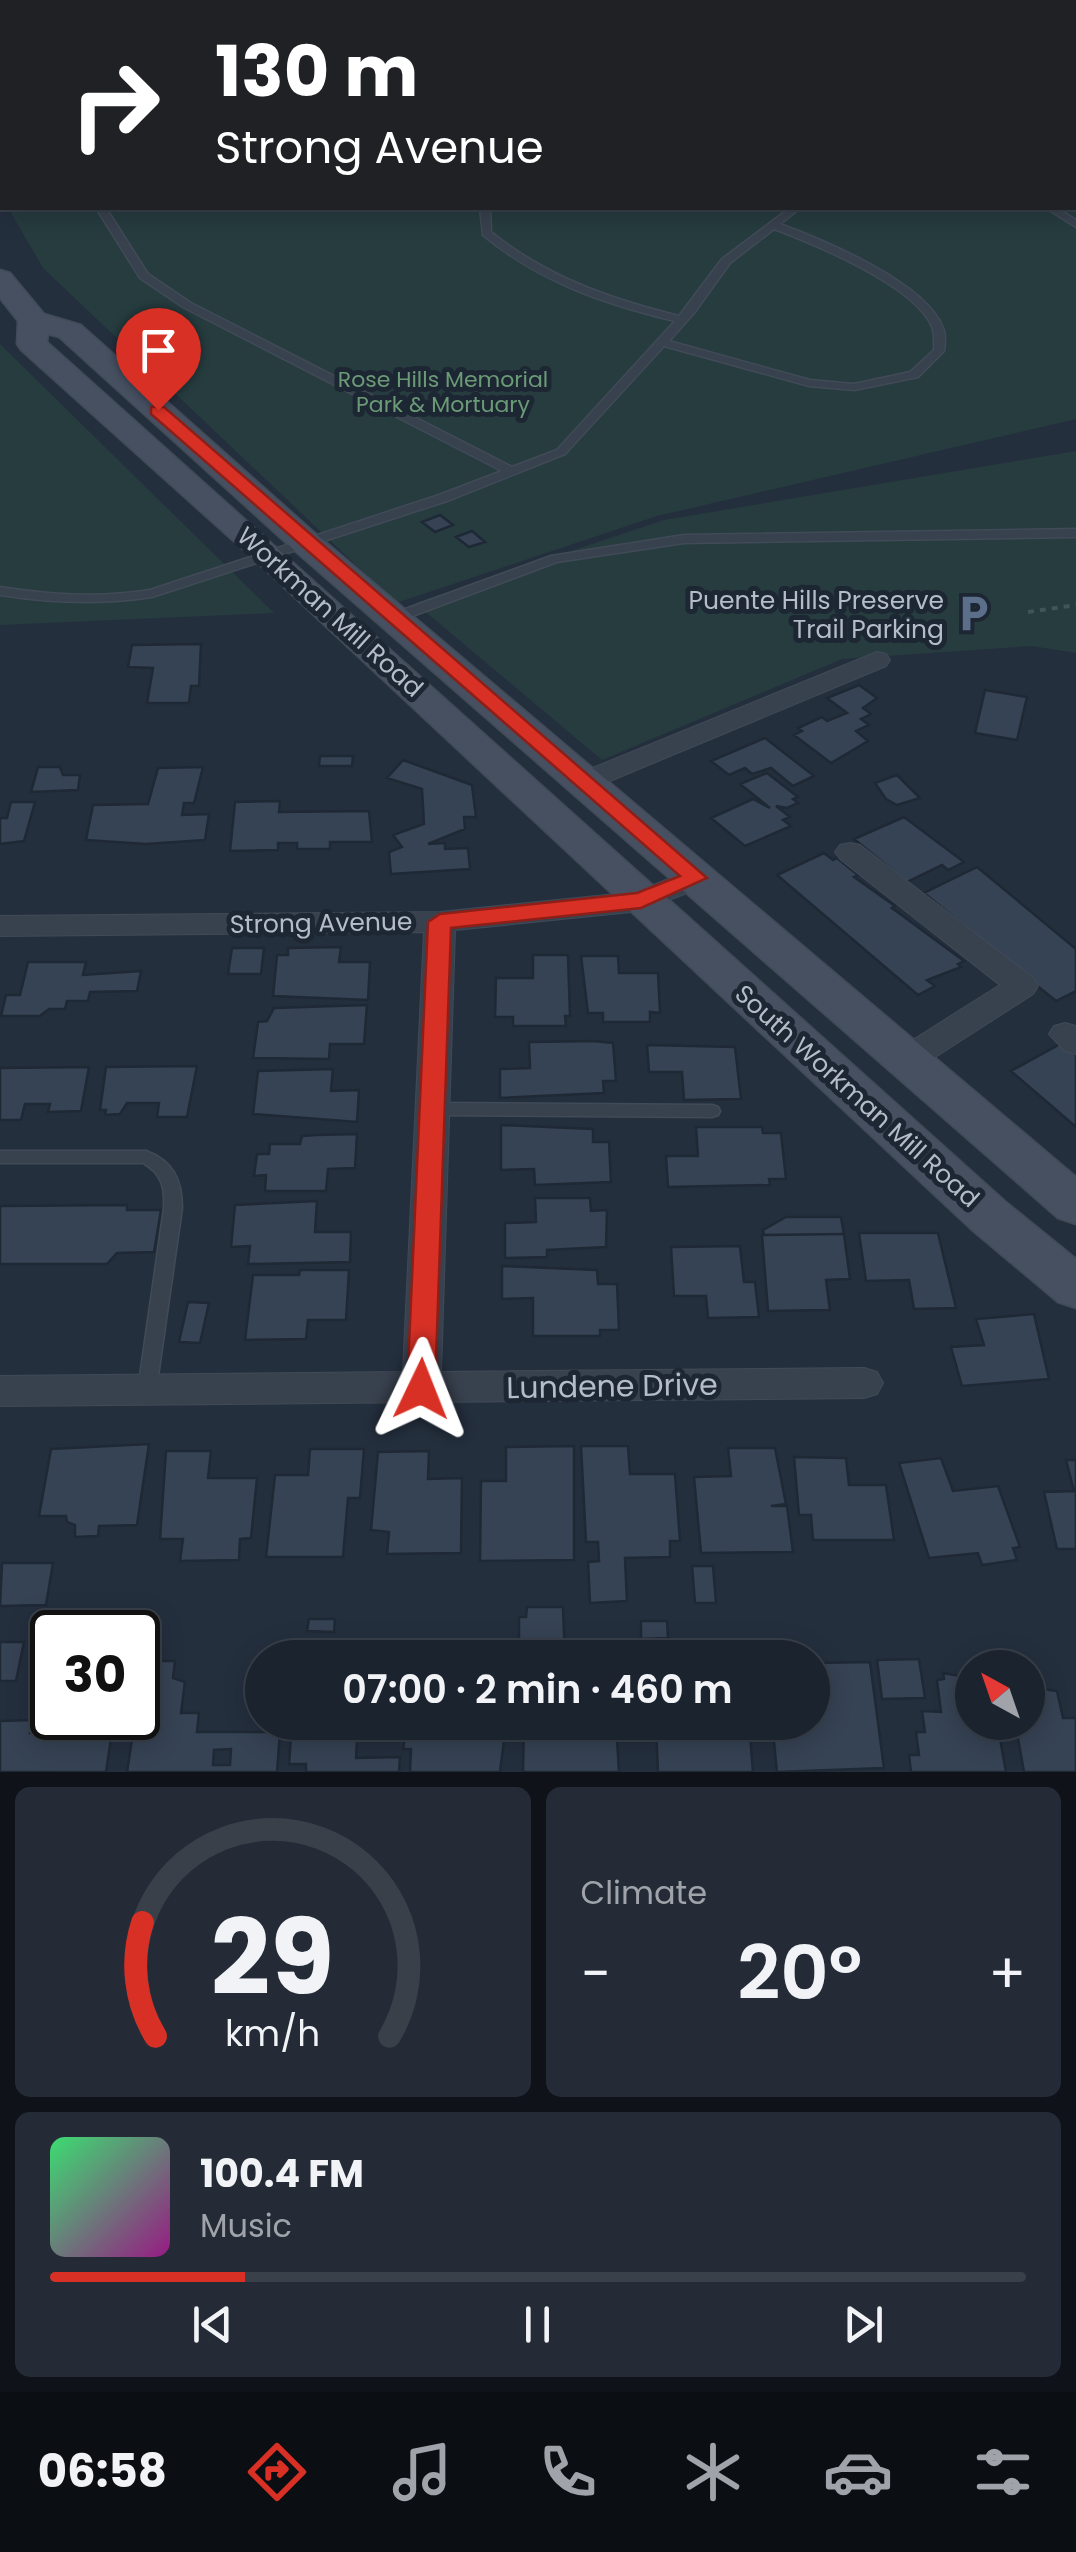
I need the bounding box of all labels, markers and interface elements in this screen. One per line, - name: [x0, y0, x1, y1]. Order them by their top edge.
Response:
- text: 130 m: [215, 22, 418, 121]
- icon: right: [50, 40, 180, 170]
- text: Strong Avenue: [215, 116, 544, 179]
- pin: [116, 308, 201, 411]
- icon: arrive: [131, 323, 186, 378]
- park label: Rose Hills Memorial Park & Mortuary: [338, 364, 548, 420]
- street label: Workman Mill Road: [229, 519, 431, 705]
- place label: Puente Hills Preserve Trail Parking: [689, 583, 944, 647]
- parking icon: Puente Hills Preserve Trail Parking: [953, 593, 995, 635]
- street label: Strong Avenue: [229, 904, 413, 942]
- street label: South Workman Mill Road: [727, 977, 987, 1215]
- position arrow: [369, 1337, 473, 1441]
- street label: Lundene Drive: [506, 1363, 718, 1409]
- speed limit sign: 30: [30, 1610, 160, 1740]
- north arrow: [955, 1650, 1045, 1740]
- map controls: [955, 1650, 1045, 1740]
- text: 07:00 · 2 min · 460 m: [342, 1663, 733, 1716]
- text: Climate: [581, 1870, 707, 1915]
- text: 29: [211, 1885, 334, 2030]
- text: 20°: [737, 1920, 862, 2025]
- text: −: [581, 1935, 611, 2012]
- text: +: [988, 1935, 1026, 2012]
- text: km/h: [225, 2008, 320, 2059]
- text: 100.4 FM: [200, 2147, 364, 2200]
- text: Music: [200, 2203, 292, 2248]
- icon: previous: [185, 2297, 240, 2352]
- icon: pause: [510, 2297, 565, 2352]
- icon: next: [836, 2297, 891, 2352]
- icon: directions: [242, 2437, 312, 2507]
- icon: music: [387, 2437, 457, 2507]
- icon: phone: [533, 2437, 603, 2507]
- icon: climate: [678, 2437, 748, 2507]
- icon: car: [823, 2437, 893, 2507]
- icon: filters: [968, 2437, 1038, 2507]
- text: 06:58: [38, 2440, 167, 2503]

